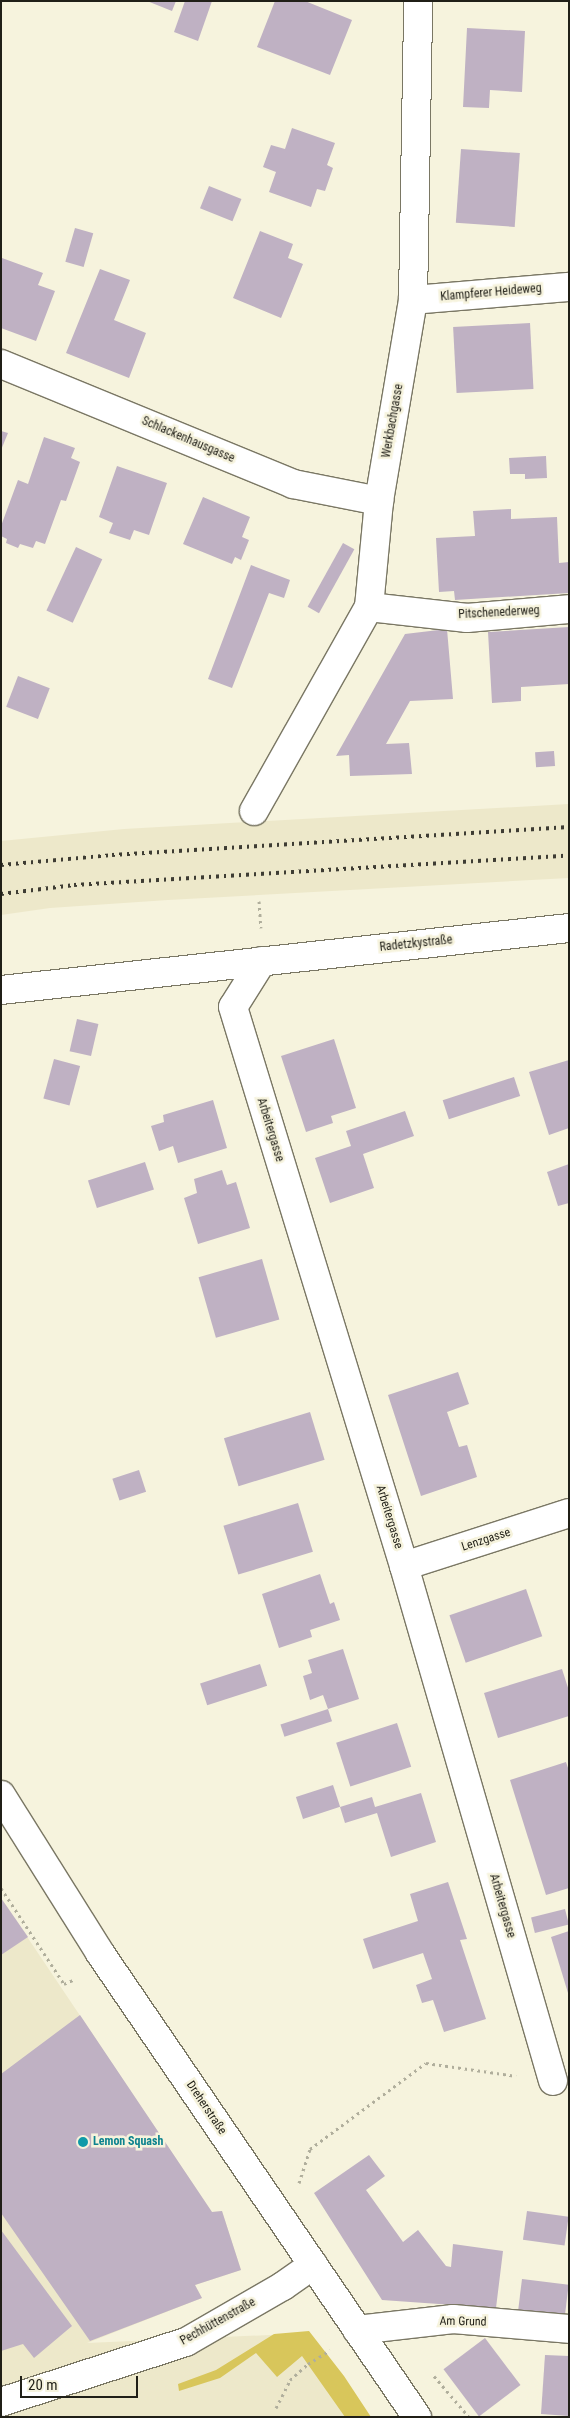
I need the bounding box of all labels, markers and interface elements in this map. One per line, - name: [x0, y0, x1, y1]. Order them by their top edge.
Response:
- street label: Klampferer Heideweg: [440, 281, 542, 305]
- street label: Werkbachgasse: [379, 383, 407, 459]
- street label: Schlackenhausgasse: [139, 414, 237, 466]
- street label: Pitschenederweg: [458, 604, 540, 622]
- street label: Radetzkystraße: [379, 933, 453, 955]
- street label: Arbeitergasse: [253, 1096, 287, 1164]
- street label: Arbeitergasse: [372, 1483, 406, 1551]
- street label: Lenzgasse: [460, 1525, 512, 1555]
- street label: Arbeitergasse: [486, 1872, 518, 1940]
- street label: Dreherstraße: [183, 2079, 229, 2137]
- place label: Lemon Squash: [93, 2135, 163, 2149]
- marker: Lemon Squash: [77, 2136, 89, 2148]
- street label: Pechhüttenstraße: [178, 2295, 258, 2349]
- street label: Am Grund: [439, 2314, 487, 2330]
- scale bar: [22, 2366, 140, 2398]
- text: 20 m: [28, 2376, 58, 2394]

